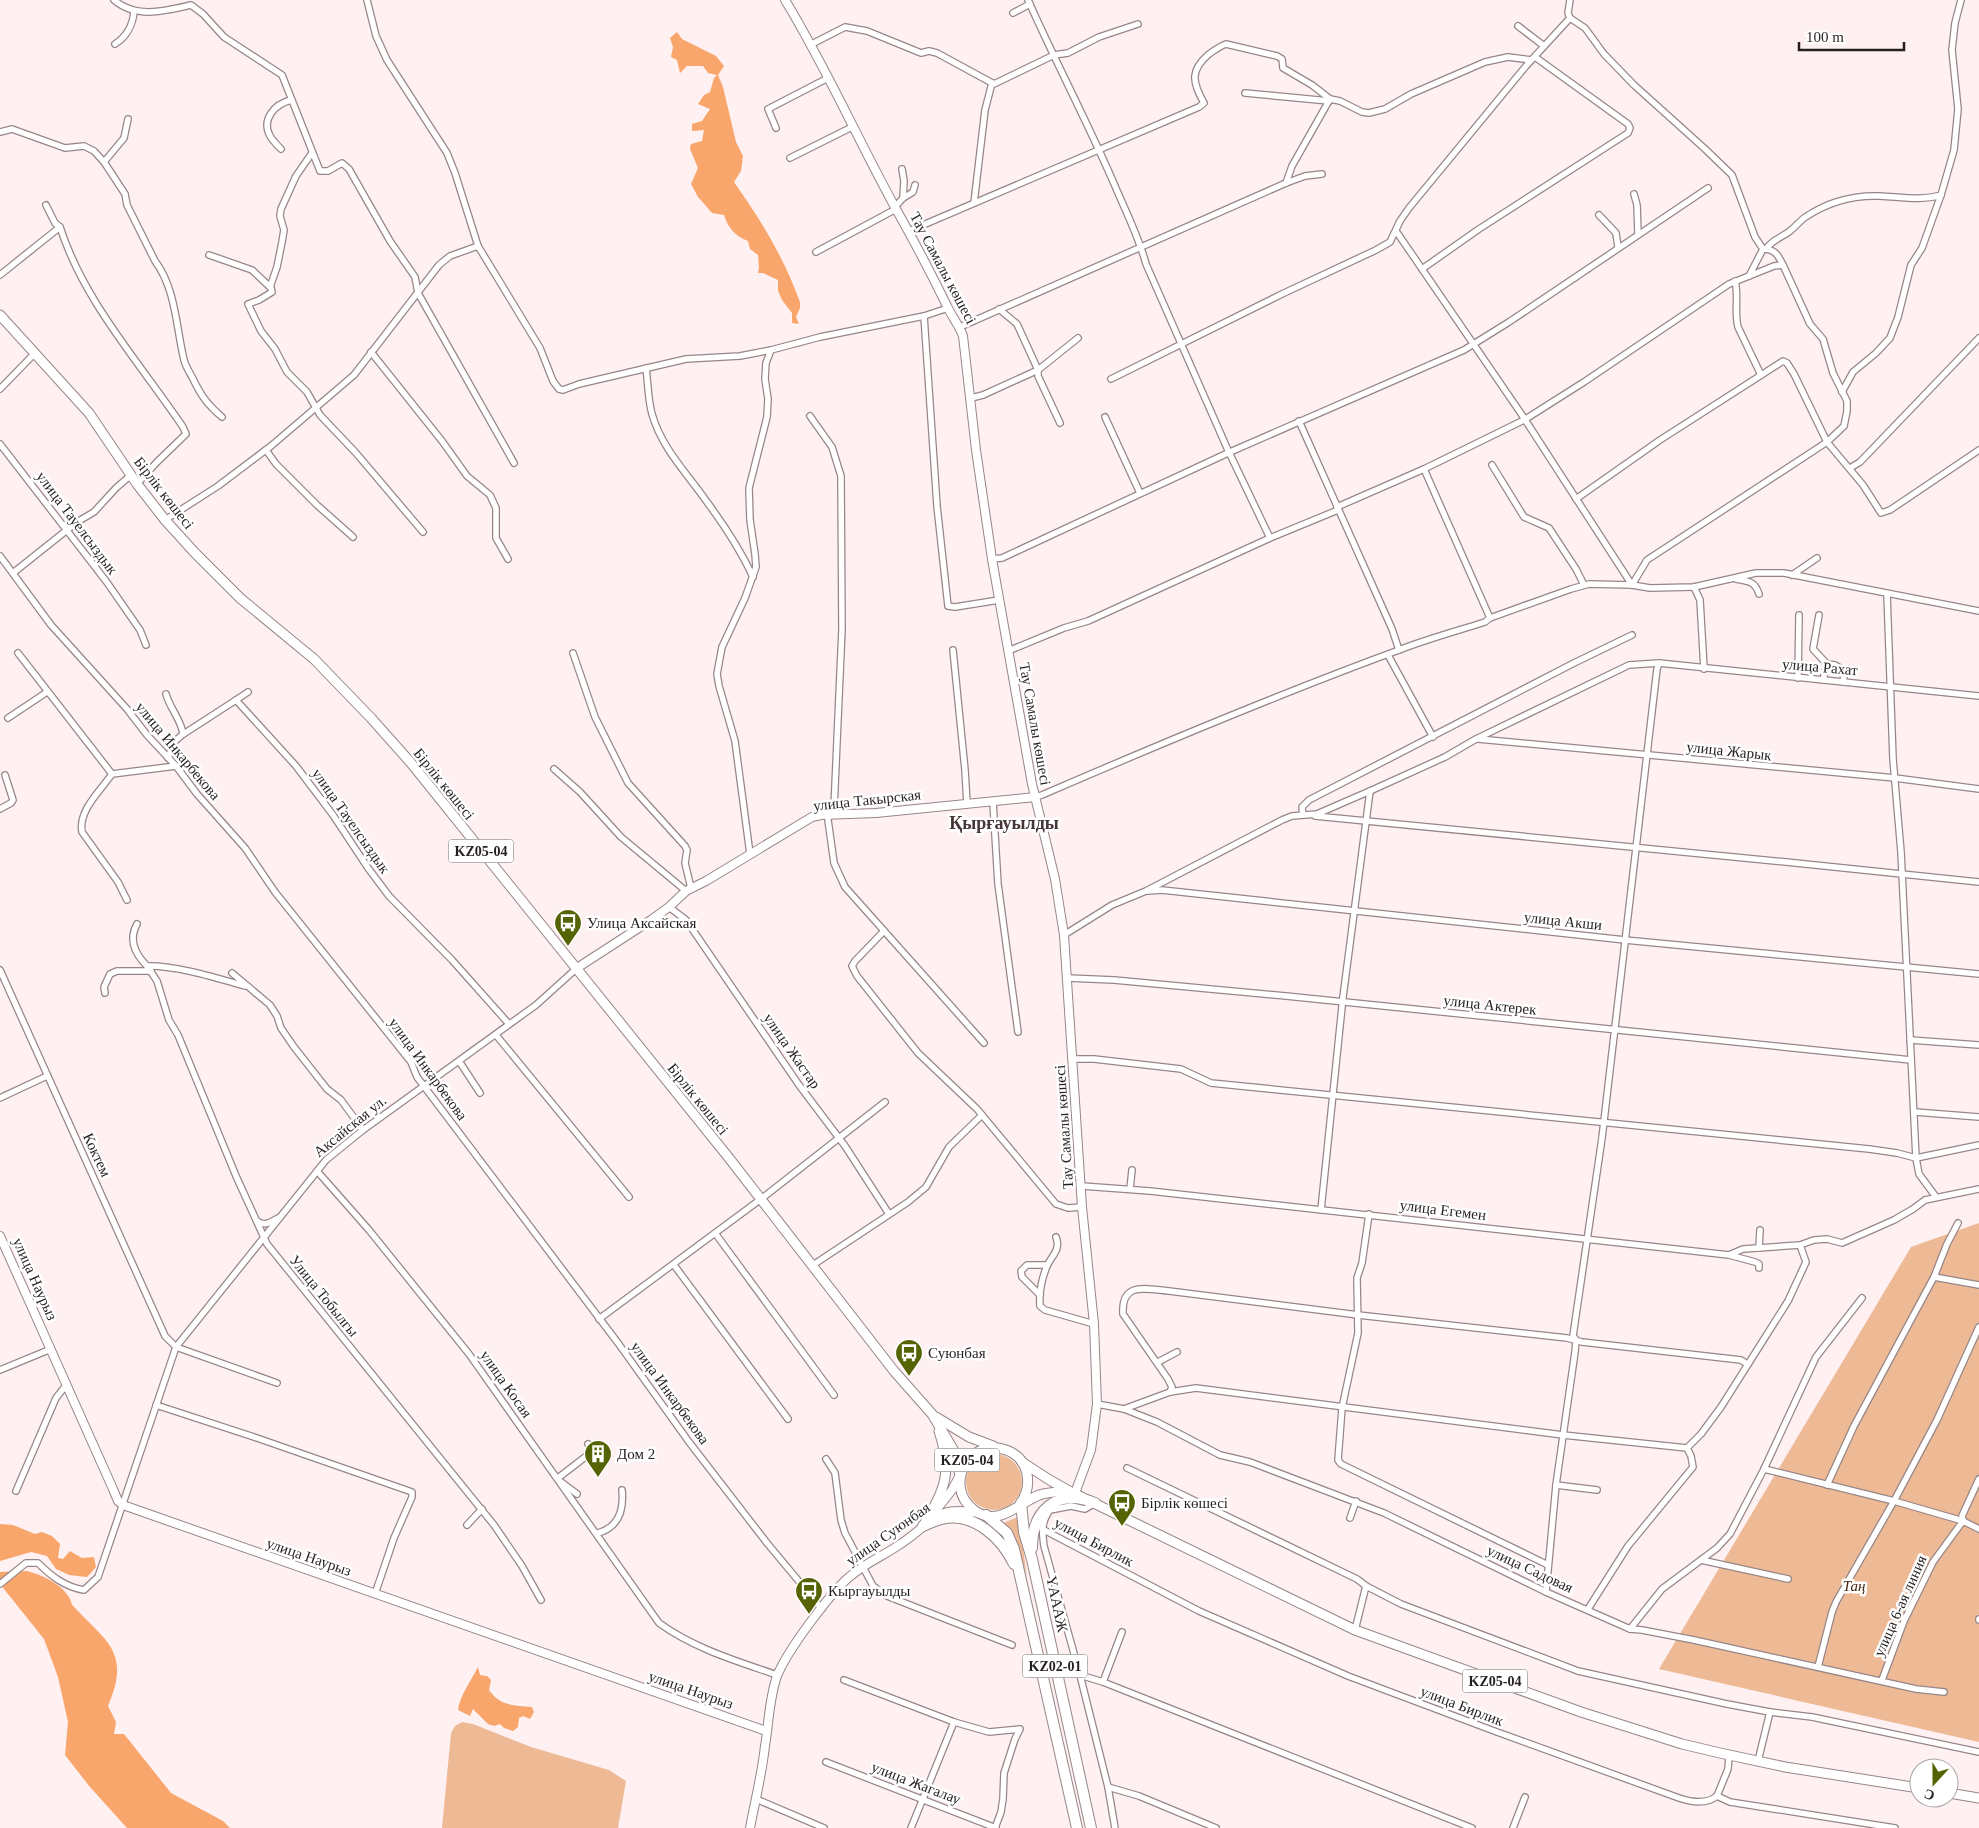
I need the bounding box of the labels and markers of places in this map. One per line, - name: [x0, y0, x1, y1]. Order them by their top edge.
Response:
- bus stop icon: Улица Аксайская: [553, 908, 583, 947]
- place label: Улица Аксайская: [587, 915, 697, 931]
- bus stop icon: Суюнбая: [894, 1338, 924, 1377]
- place label: Суюнбая: [928, 1345, 986, 1361]
- building icon: Дом 2: [583, 1439, 613, 1478]
- place label: Дом 2: [617, 1446, 655, 1462]
- bus stop icon: Бірлік көшесі: [1107, 1488, 1137, 1527]
- place label: Бірлік көшесі: [1141, 1495, 1228, 1511]
- bus stop icon: Кыргауылды: [794, 1576, 824, 1615]
- place label: Кыргауылды: [828, 1583, 910, 1599]

